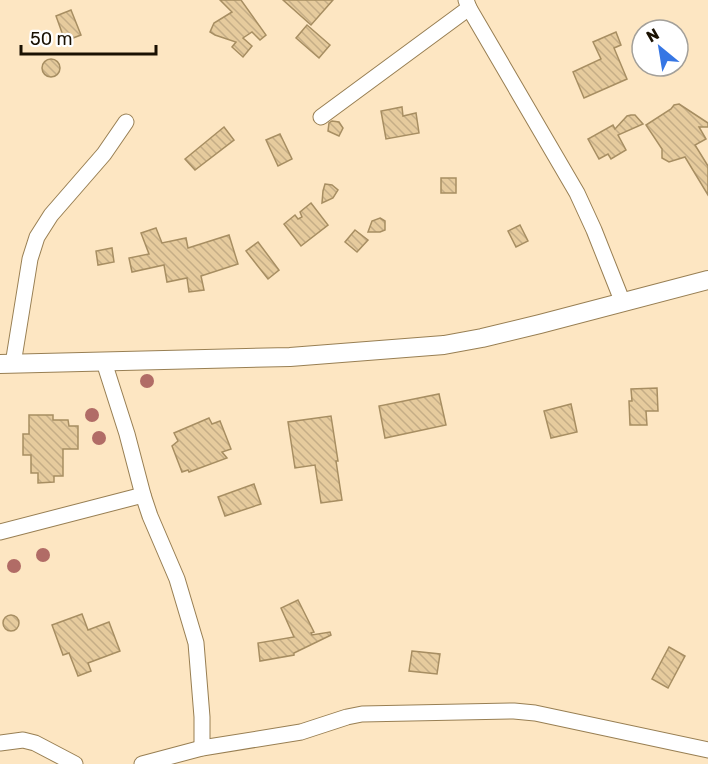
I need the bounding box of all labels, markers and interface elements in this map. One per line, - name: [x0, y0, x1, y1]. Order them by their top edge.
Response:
- scale bar: [21, 18, 156, 56]
- north arrow: [630, 18, 690, 78]
- text: N: [643, 24, 662, 47]
- text: 50 m: [30, 28, 73, 50]

